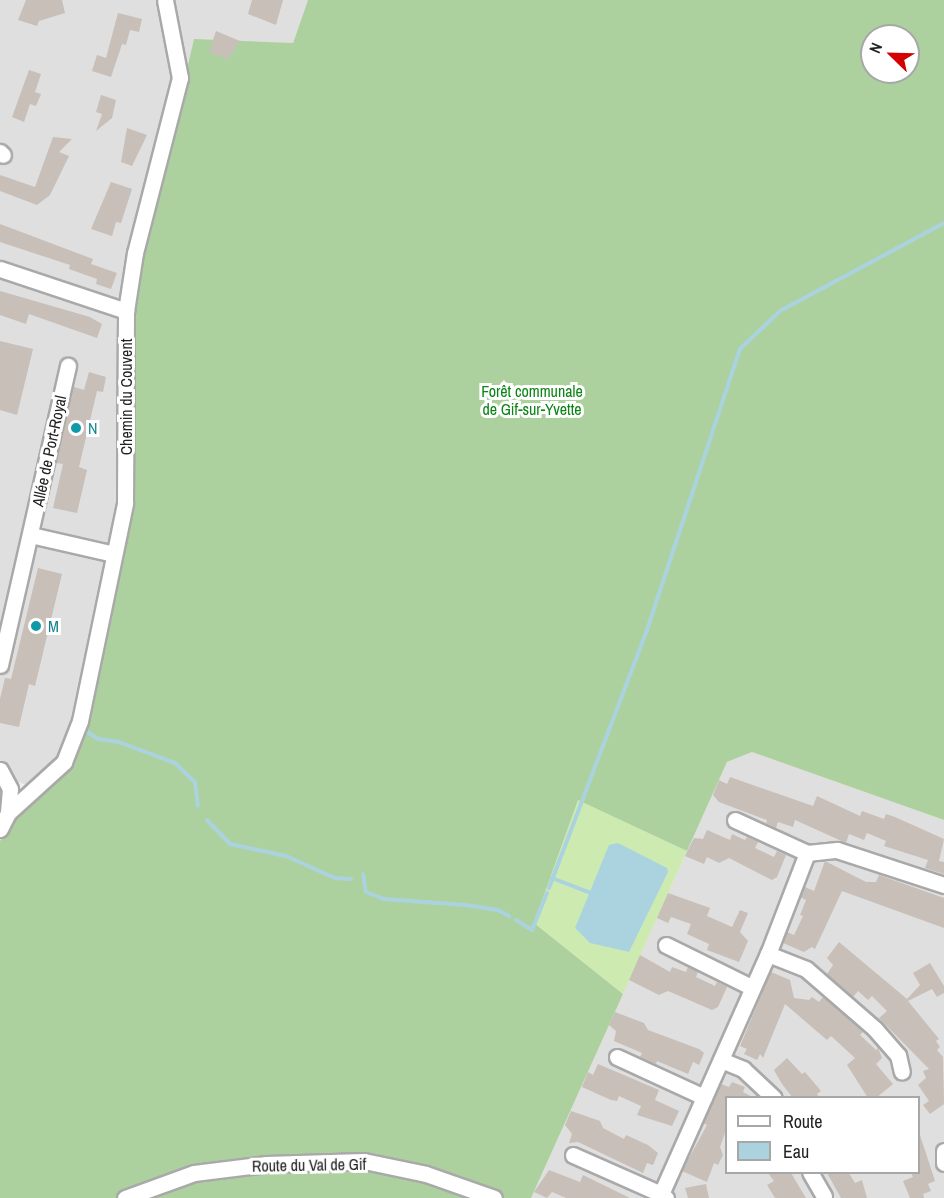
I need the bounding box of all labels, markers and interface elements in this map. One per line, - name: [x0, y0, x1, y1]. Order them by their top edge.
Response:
- north arrow: [860, 24, 920, 84]
- text: N: [863, 39, 887, 56]
- street label: Chemin du Couvent: [116, 339, 136, 455]
- park label: Forêt communale de Gif-sur-Yvette: [481, 381, 583, 419]
- street label: Allée de Port-Royal: [28, 394, 70, 508]
- place label: N: [88, 418, 97, 438]
- marker: N: [69, 421, 83, 435]
- place label: M: [48, 616, 59, 636]
- marker: M: [29, 619, 43, 633]
- legend: [725, 1096, 920, 1174]
- text: Route: [783, 1109, 822, 1134]
- text: Eau: [783, 1139, 809, 1164]
- street label: Route du Val de Gif: [252, 1154, 366, 1176]

